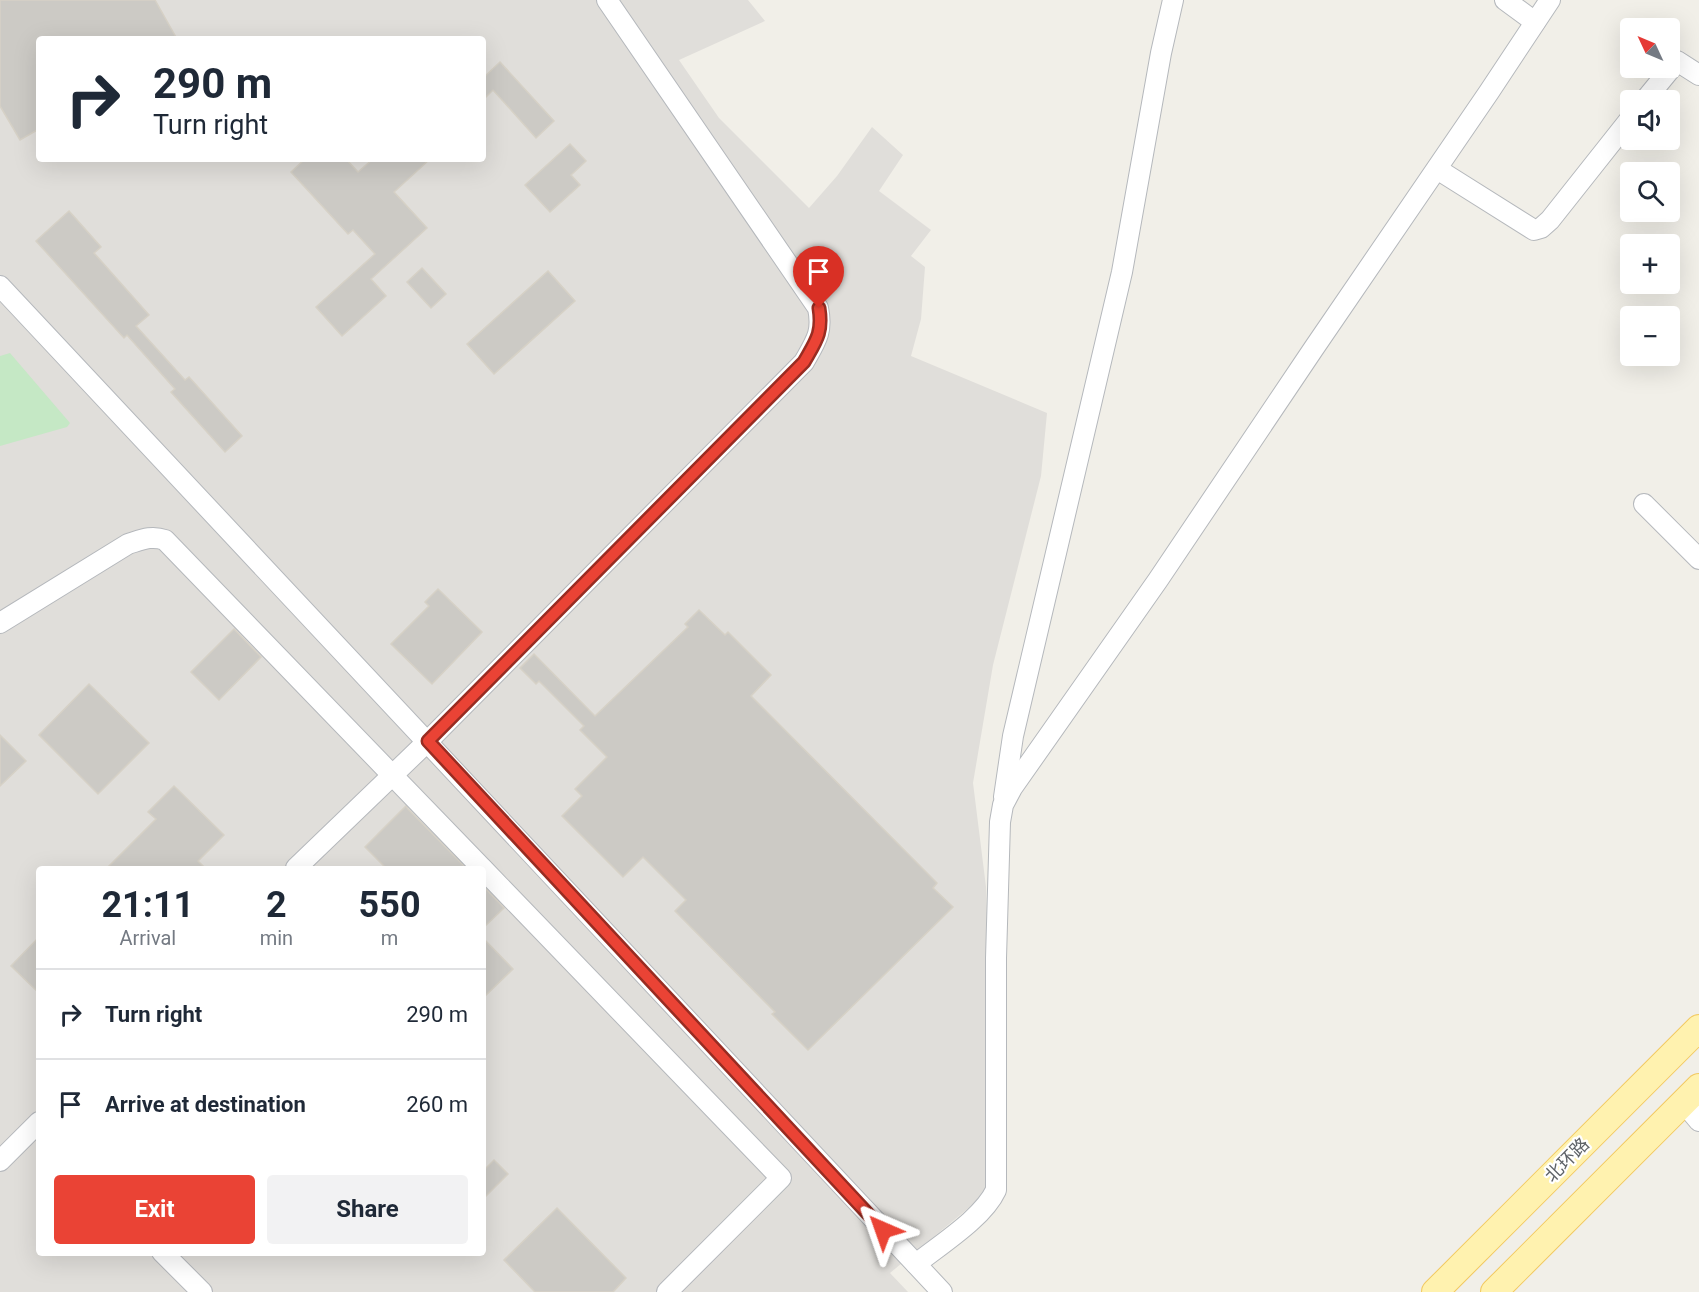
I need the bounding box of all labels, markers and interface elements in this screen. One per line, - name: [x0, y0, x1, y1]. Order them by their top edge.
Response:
- north arrow: [1620, 18, 1680, 78]
- map controls: [1620, 18, 1680, 366]
- text: 290 m: [153, 59, 272, 108]
- icon: right: [54, 60, 132, 138]
- button: sound: [1620, 90, 1680, 150]
- text: Turn right: [153, 109, 268, 141]
- button: search: [1620, 162, 1680, 222]
- button: +: [1620, 234, 1680, 294]
- pin: [793, 246, 844, 308]
- icon: arrive: [802, 255, 835, 288]
- button: −: [1620, 306, 1680, 366]
- text: 21:11: [101, 884, 194, 926]
- text: 2: [266, 884, 287, 926]
- text: 550: [359, 884, 421, 926]
- text: Arrival: [119, 926, 176, 950]
- text: min: [260, 926, 293, 950]
- text: m: [381, 926, 398, 950]
- icon: right: [54, 998, 87, 1031]
- text: Turn right: [105, 1002, 202, 1027]
- text: 290 m: [406, 1002, 468, 1027]
- icon: arrive: [54, 1088, 87, 1121]
- text: Arrive at destination: [105, 1092, 306, 1117]
- text: 260 m: [406, 1092, 468, 1117]
- street label: 北环路: [1540, 1133, 1593, 1186]
- button: Exit: [54, 1175, 255, 1244]
- button: Share: [267, 1175, 468, 1244]
- position arrow: [851, 1198, 915, 1262]

